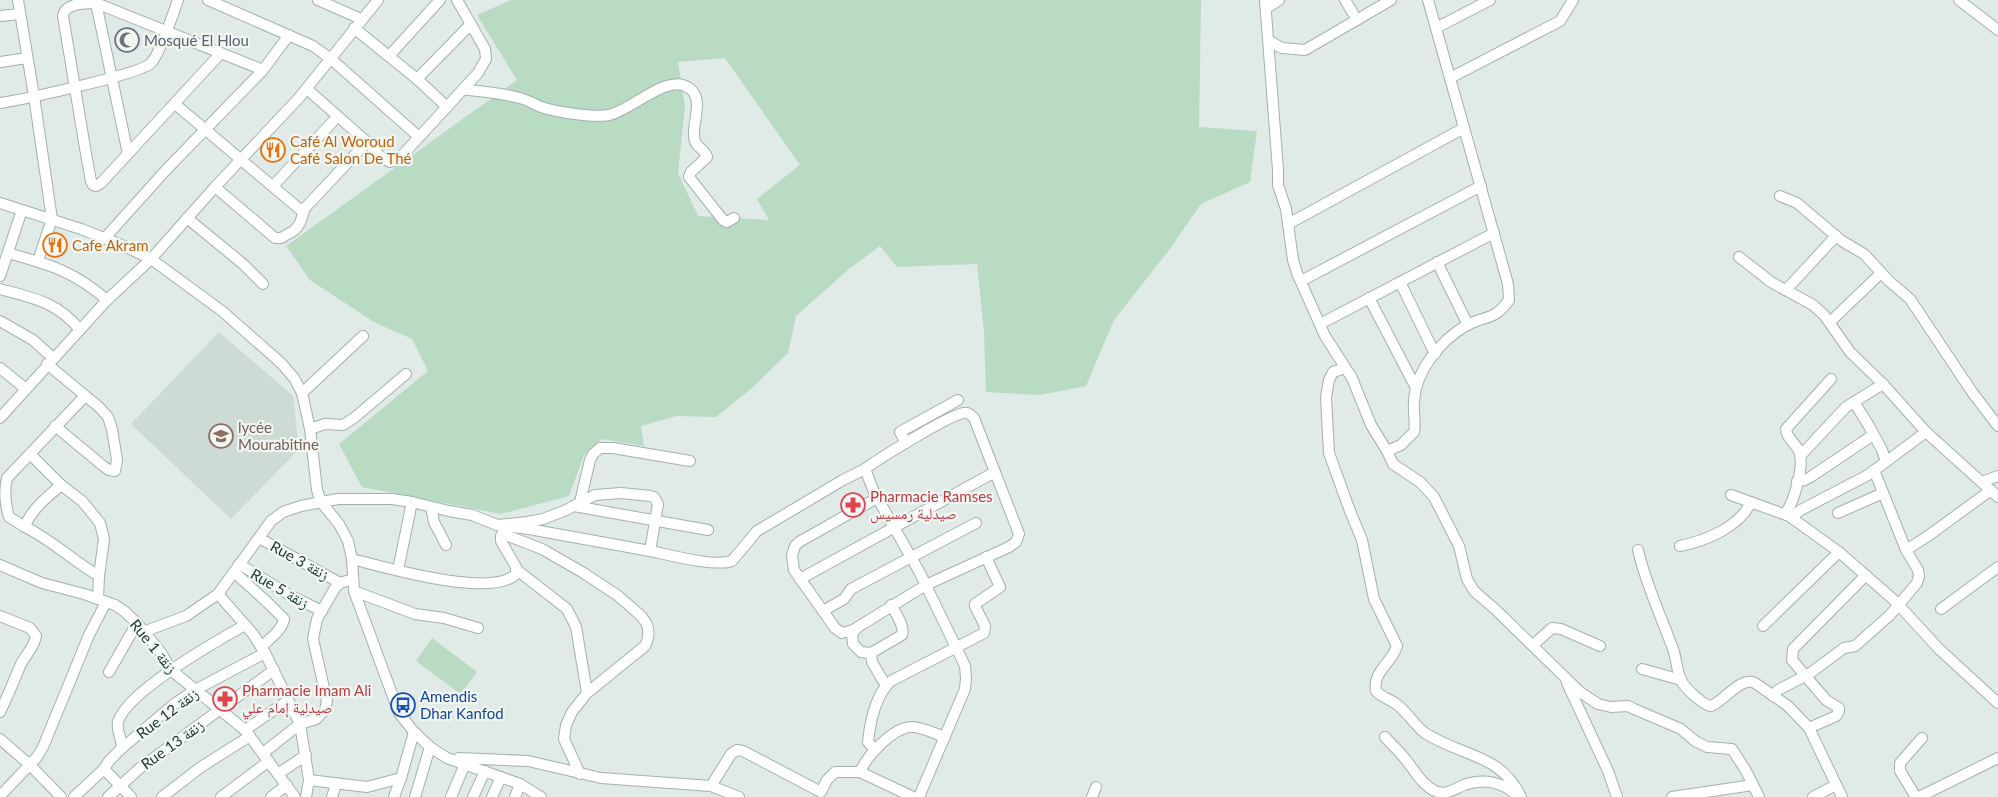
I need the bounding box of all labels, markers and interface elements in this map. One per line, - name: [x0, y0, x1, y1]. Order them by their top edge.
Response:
- mosque icon: Mosqué El Hlou: [114, 27, 140, 53]
- place label: Mosqué El Hlou: [144, 31, 249, 49]
- place label: Café Al Woroud Café Salon De Thé: [290, 132, 412, 167]
- restaurant icon: Café Al Woroud Café Salon De Thé: [260, 137, 286, 163]
- restaurant icon: Cafe Akram: [42, 232, 68, 258]
- place label: Cafe Akram: [72, 236, 149, 254]
- place label: lycée Mourabitine: [238, 418, 319, 453]
- school or university icon: lycée Mourabitine: [208, 423, 234, 449]
- place label: Pharmacie Ramses صيدلية رمسيس: [870, 487, 993, 524]
- pharmacy icon: Pharmacie Ramses صيدلية رمسيس: [840, 492, 866, 518]
- street label: Rue 3 زنقة: [267, 537, 333, 584]
- street label: Rue 5 زنقة: [247, 564, 313, 613]
- street label: Rue 1 زنقة: [126, 615, 181, 677]
- place label: Pharmacie Imam Ali صيدلية إمام علي: [242, 681, 371, 720]
- street label: Rue 12 زنقة: [132, 684, 202, 743]
- pharmacy icon: Pharmacie Imam Ali صيدلية إمام علي: [212, 686, 238, 712]
- place label: Amendis Dhar Kanfod: [420, 687, 504, 722]
- bus stop icon: Amendis Dhar Kanfod: [390, 692, 416, 718]
- street label: Rue 13 زنقة: [137, 715, 208, 774]

